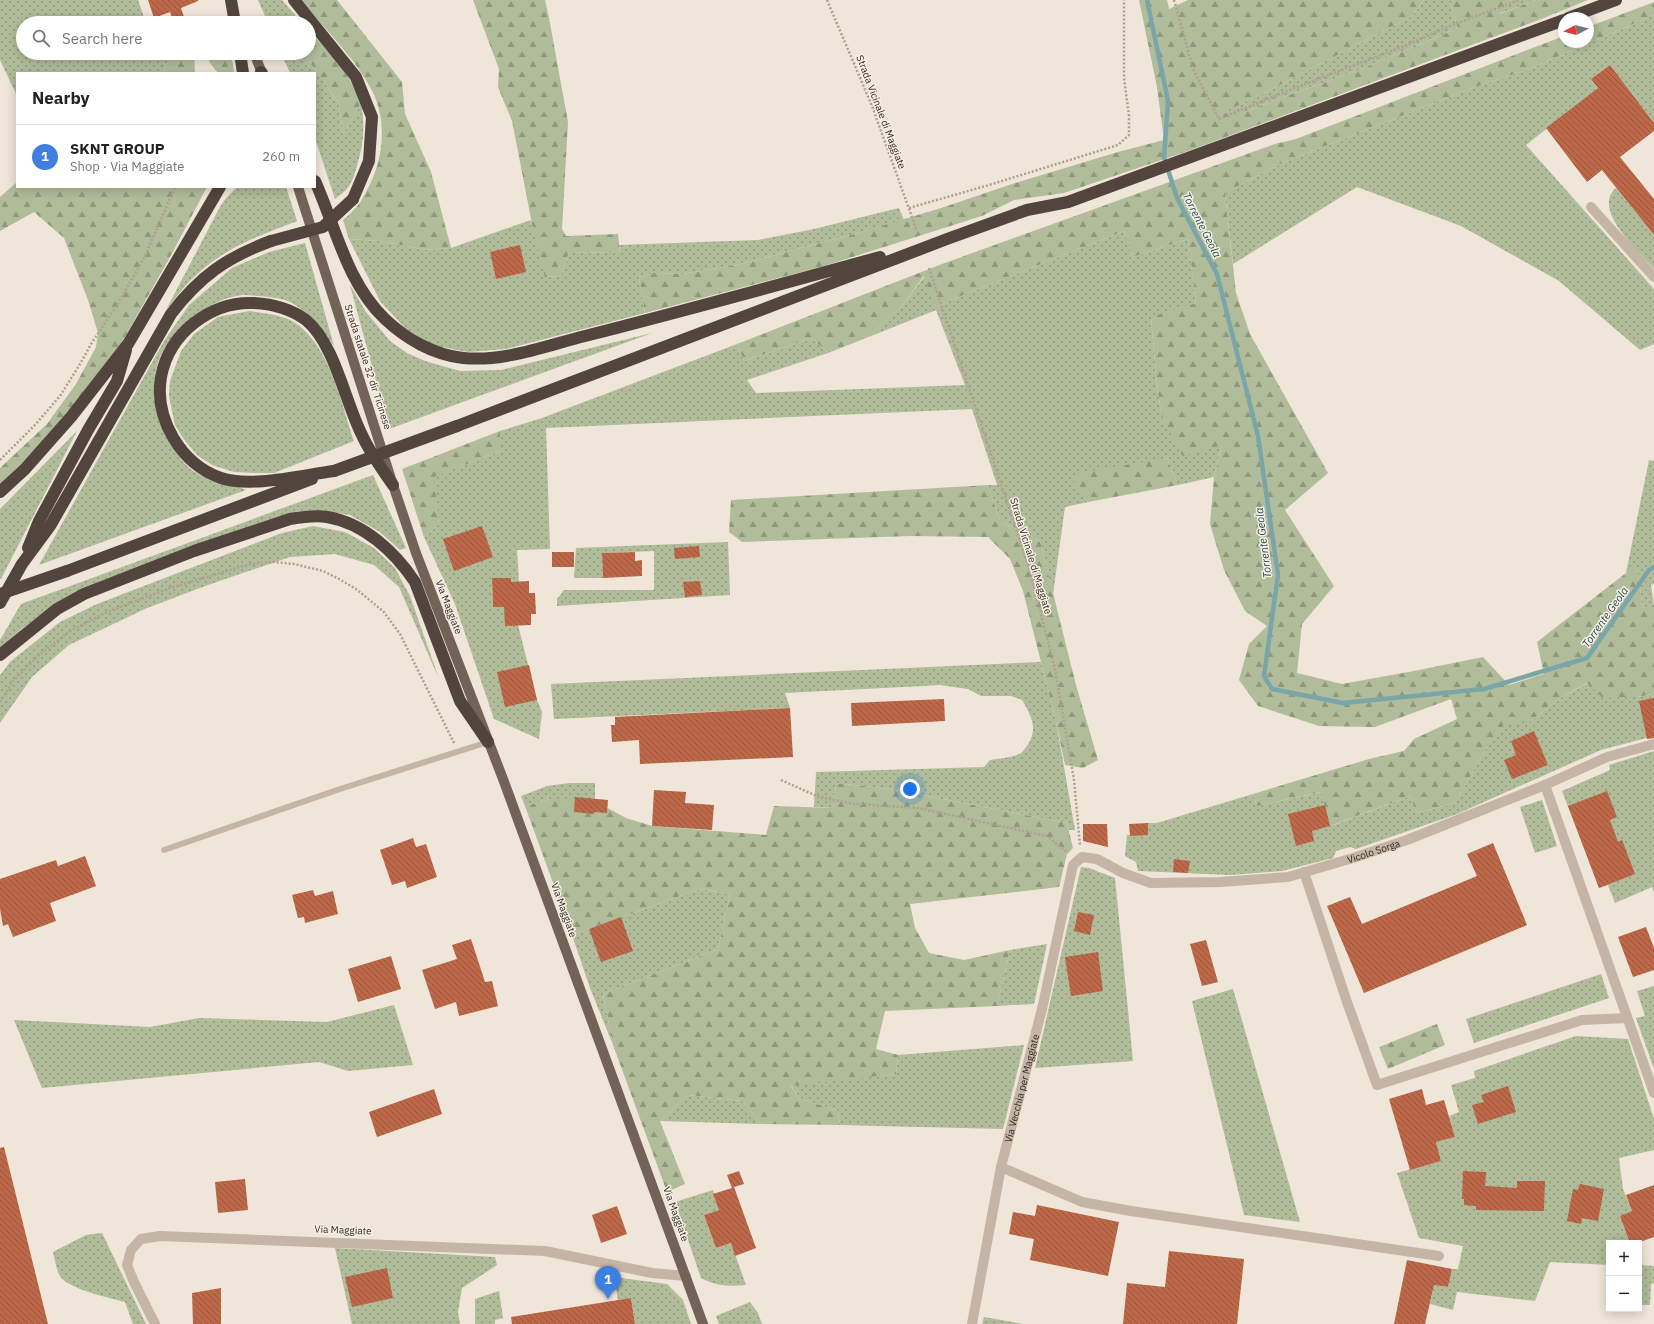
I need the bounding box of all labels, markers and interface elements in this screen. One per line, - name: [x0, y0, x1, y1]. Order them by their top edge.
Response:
- north arrow: [1558, 12, 1594, 48]
- search box: [16, 16, 316, 60]
- icon: search: [30, 27, 52, 49]
- text: Search here: [62, 29, 142, 48]
- street label: Strada Vicinale di Maggiate: [853, 53, 909, 171]
- text: Nearby: [32, 87, 90, 109]
- text: SKNT GROUP: [70, 139, 165, 158]
- text: 1: [41, 148, 49, 165]
- text: 260 m: [262, 148, 300, 165]
- text: Shop · Via Maggiate: [70, 158, 184, 175]
- water label: Torrente Geola: [1180, 190, 1224, 260]
- street label: Strada statale 32 dir Ticinese: [342, 303, 395, 432]
- street label: Strada Vicinale di Maggiate: [1007, 496, 1055, 616]
- water label: Torrente Geola: [1252, 507, 1274, 579]
- street label: Via Maggiate: [433, 578, 465, 636]
- water label: Torrente Geola: [1579, 584, 1631, 650]
- your location: [900, 779, 920, 799]
- street label: Vicolo Sorga: [1345, 836, 1402, 866]
- street label: Via Maggiate: [548, 881, 580, 940]
- street label: Via Vecchia per Maggiate: [1001, 1032, 1042, 1144]
- street label: Via Maggiate: [660, 1185, 692, 1244]
- street label: Via Maggiate: [314, 1223, 372, 1238]
- map controls: [1606, 1240, 1642, 1312]
- button: +: [1606, 1240, 1642, 1276]
- pin: 1: [595, 1266, 621, 1299]
- button: −: [1606, 1276, 1642, 1312]

